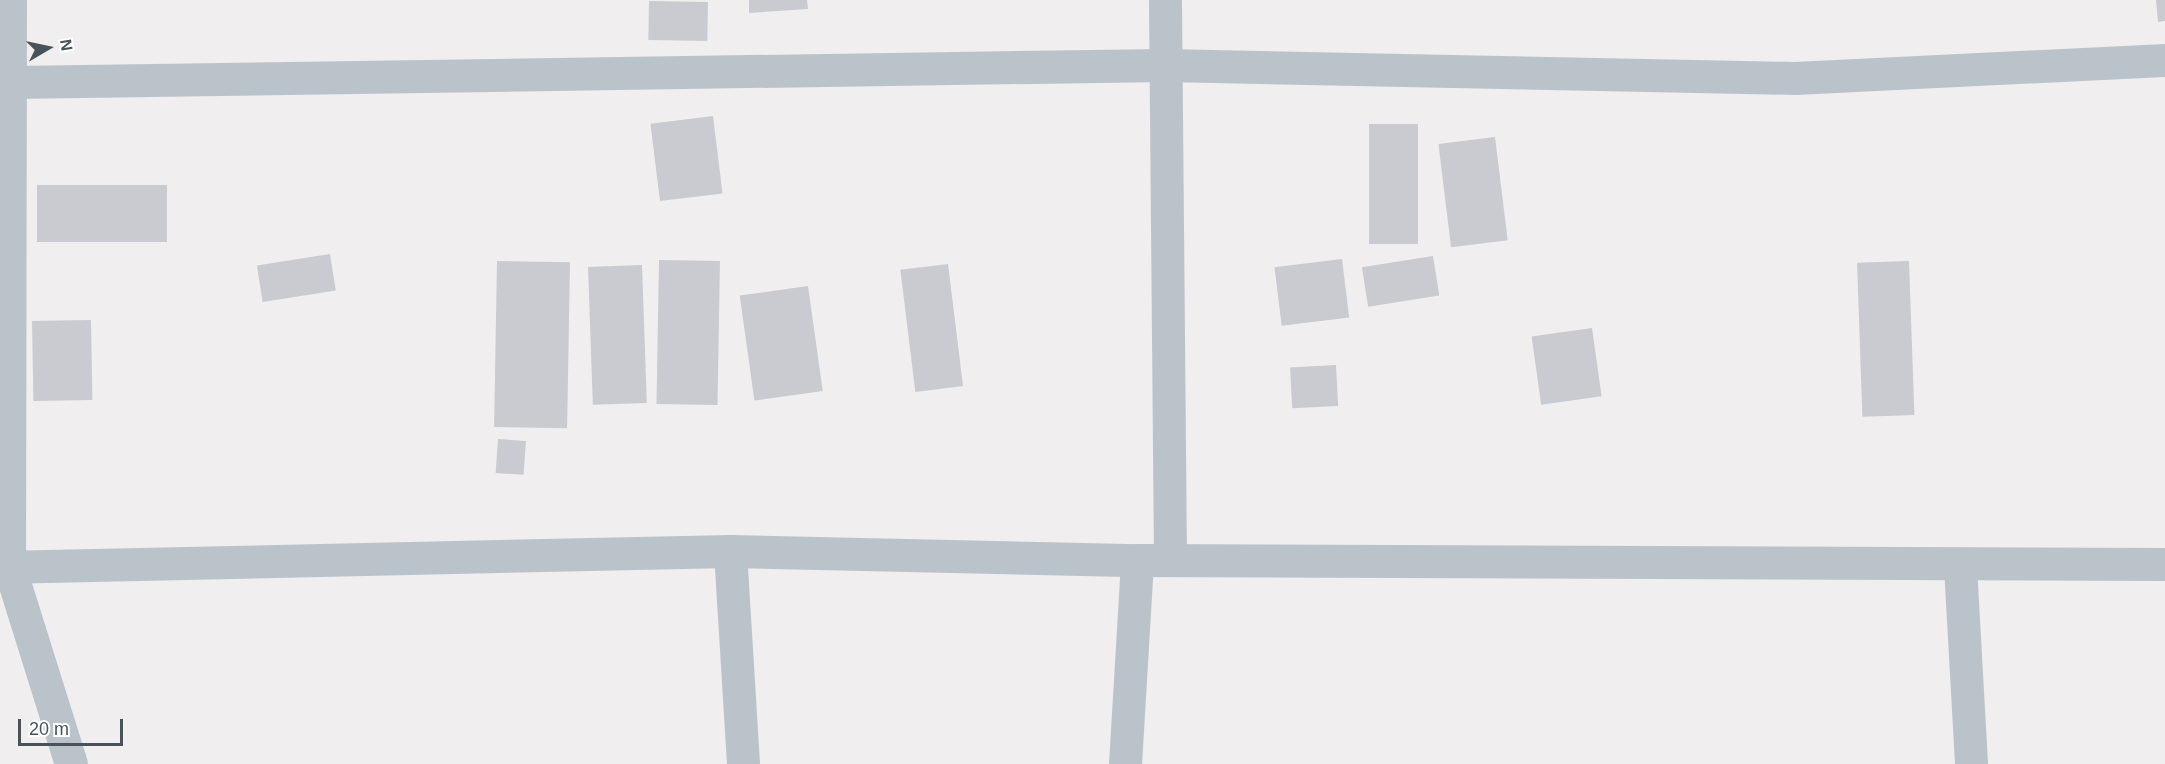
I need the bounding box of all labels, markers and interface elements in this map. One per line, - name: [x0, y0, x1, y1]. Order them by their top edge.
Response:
- north arrow: [18, 18, 78, 78]
- text: N: [57, 38, 76, 52]
- scale bar: [21, 707, 126, 745]
- text: 20 m: [29, 719, 69, 739]

